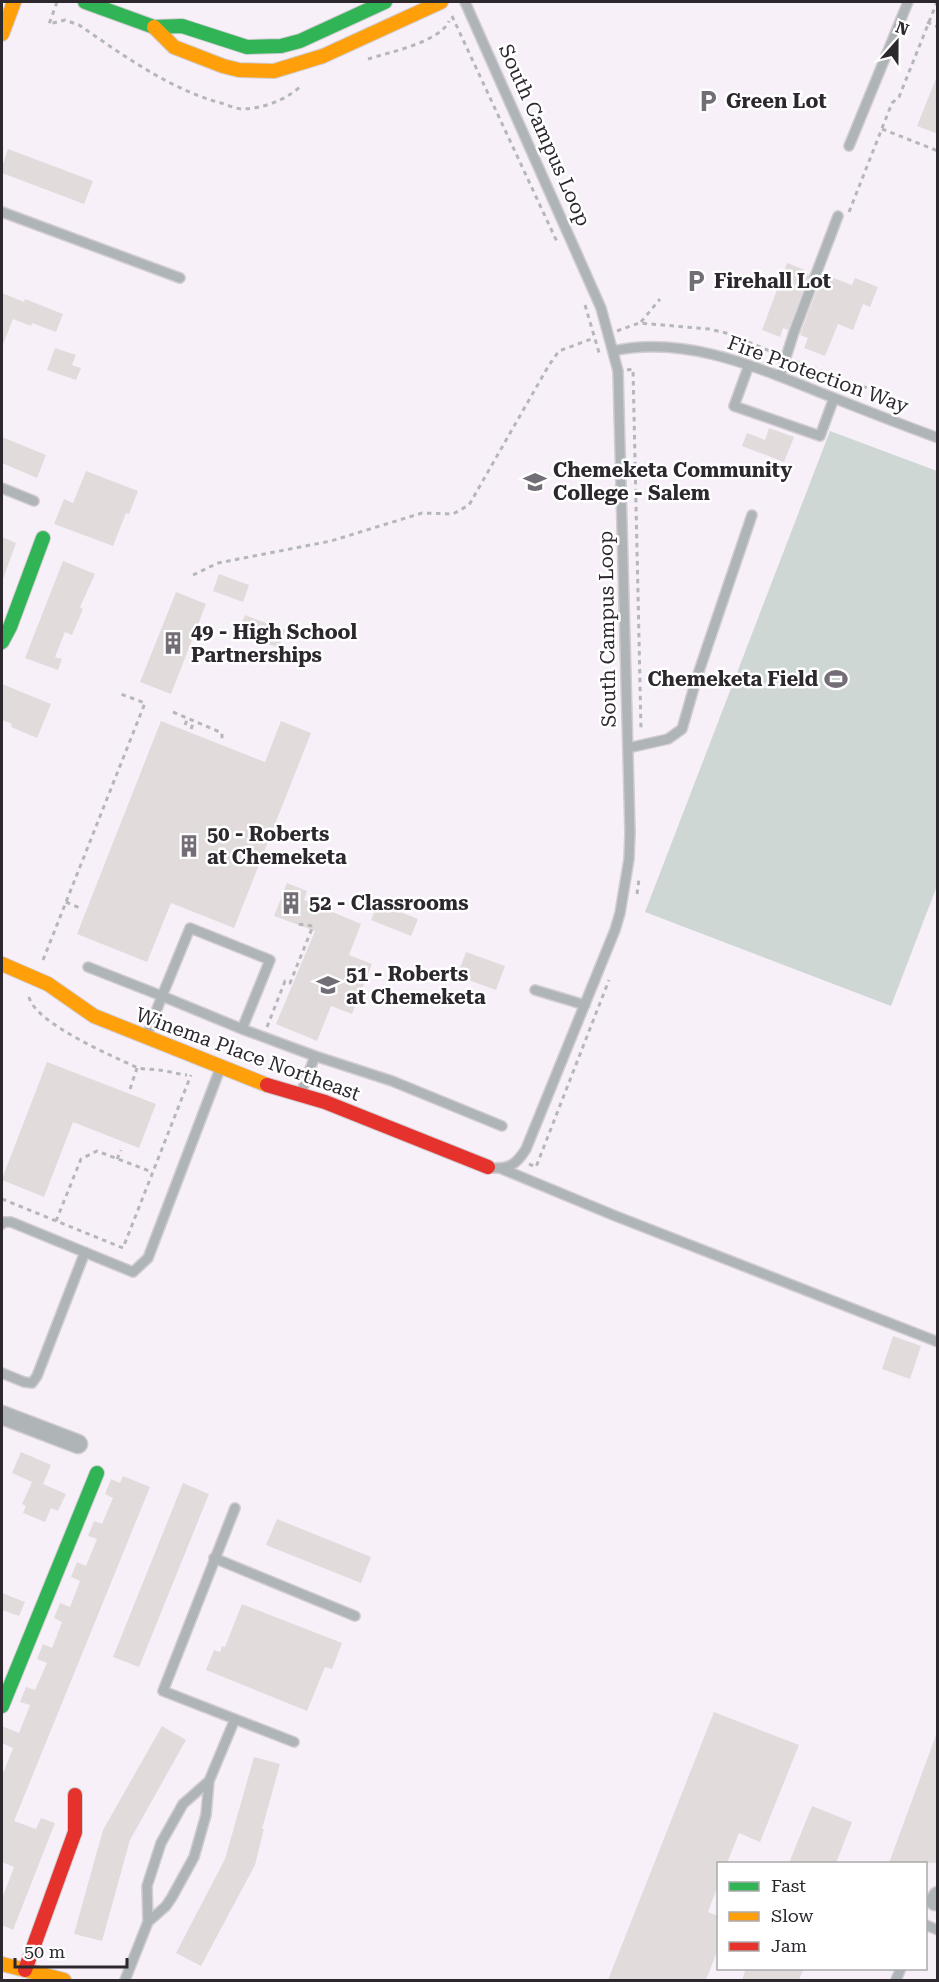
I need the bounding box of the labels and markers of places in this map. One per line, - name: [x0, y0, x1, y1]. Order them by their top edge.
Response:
- parking icon: Green Lot: [695, 88, 721, 114]
- place label: Green Lot: [726, 89, 827, 113]
- parking icon: Firehall Lot: [683, 268, 709, 294]
- place label: Firehall Lot: [714, 269, 831, 293]
- place label: Chemeketa Community College - Salem: [553, 458, 792, 505]
- school or university icon: Chemeketa Community College - Salem: [522, 469, 548, 495]
- place label: 49 - High School Partnerships: [191, 620, 357, 667]
- building icon: 49 - High School Partnerships: [160, 630, 186, 656]
- sports icon: Chemeketa Field: [823, 666, 849, 692]
- place label: Chemeketa Field: [647, 667, 819, 691]
- place label: 50 - Roberts at Chemeketa: [207, 822, 347, 869]
- building icon: 50 - Roberts at Chemeketa: [176, 833, 202, 859]
- building icon: 52 - Classrooms: [278, 890, 304, 916]
- place label: 52 - Classrooms: [309, 891, 468, 915]
- place label: 51 - Roberts at Chemeketa: [346, 962, 486, 1009]
- school or university icon: 51 - Roberts at Chemeketa: [315, 972, 341, 998]

